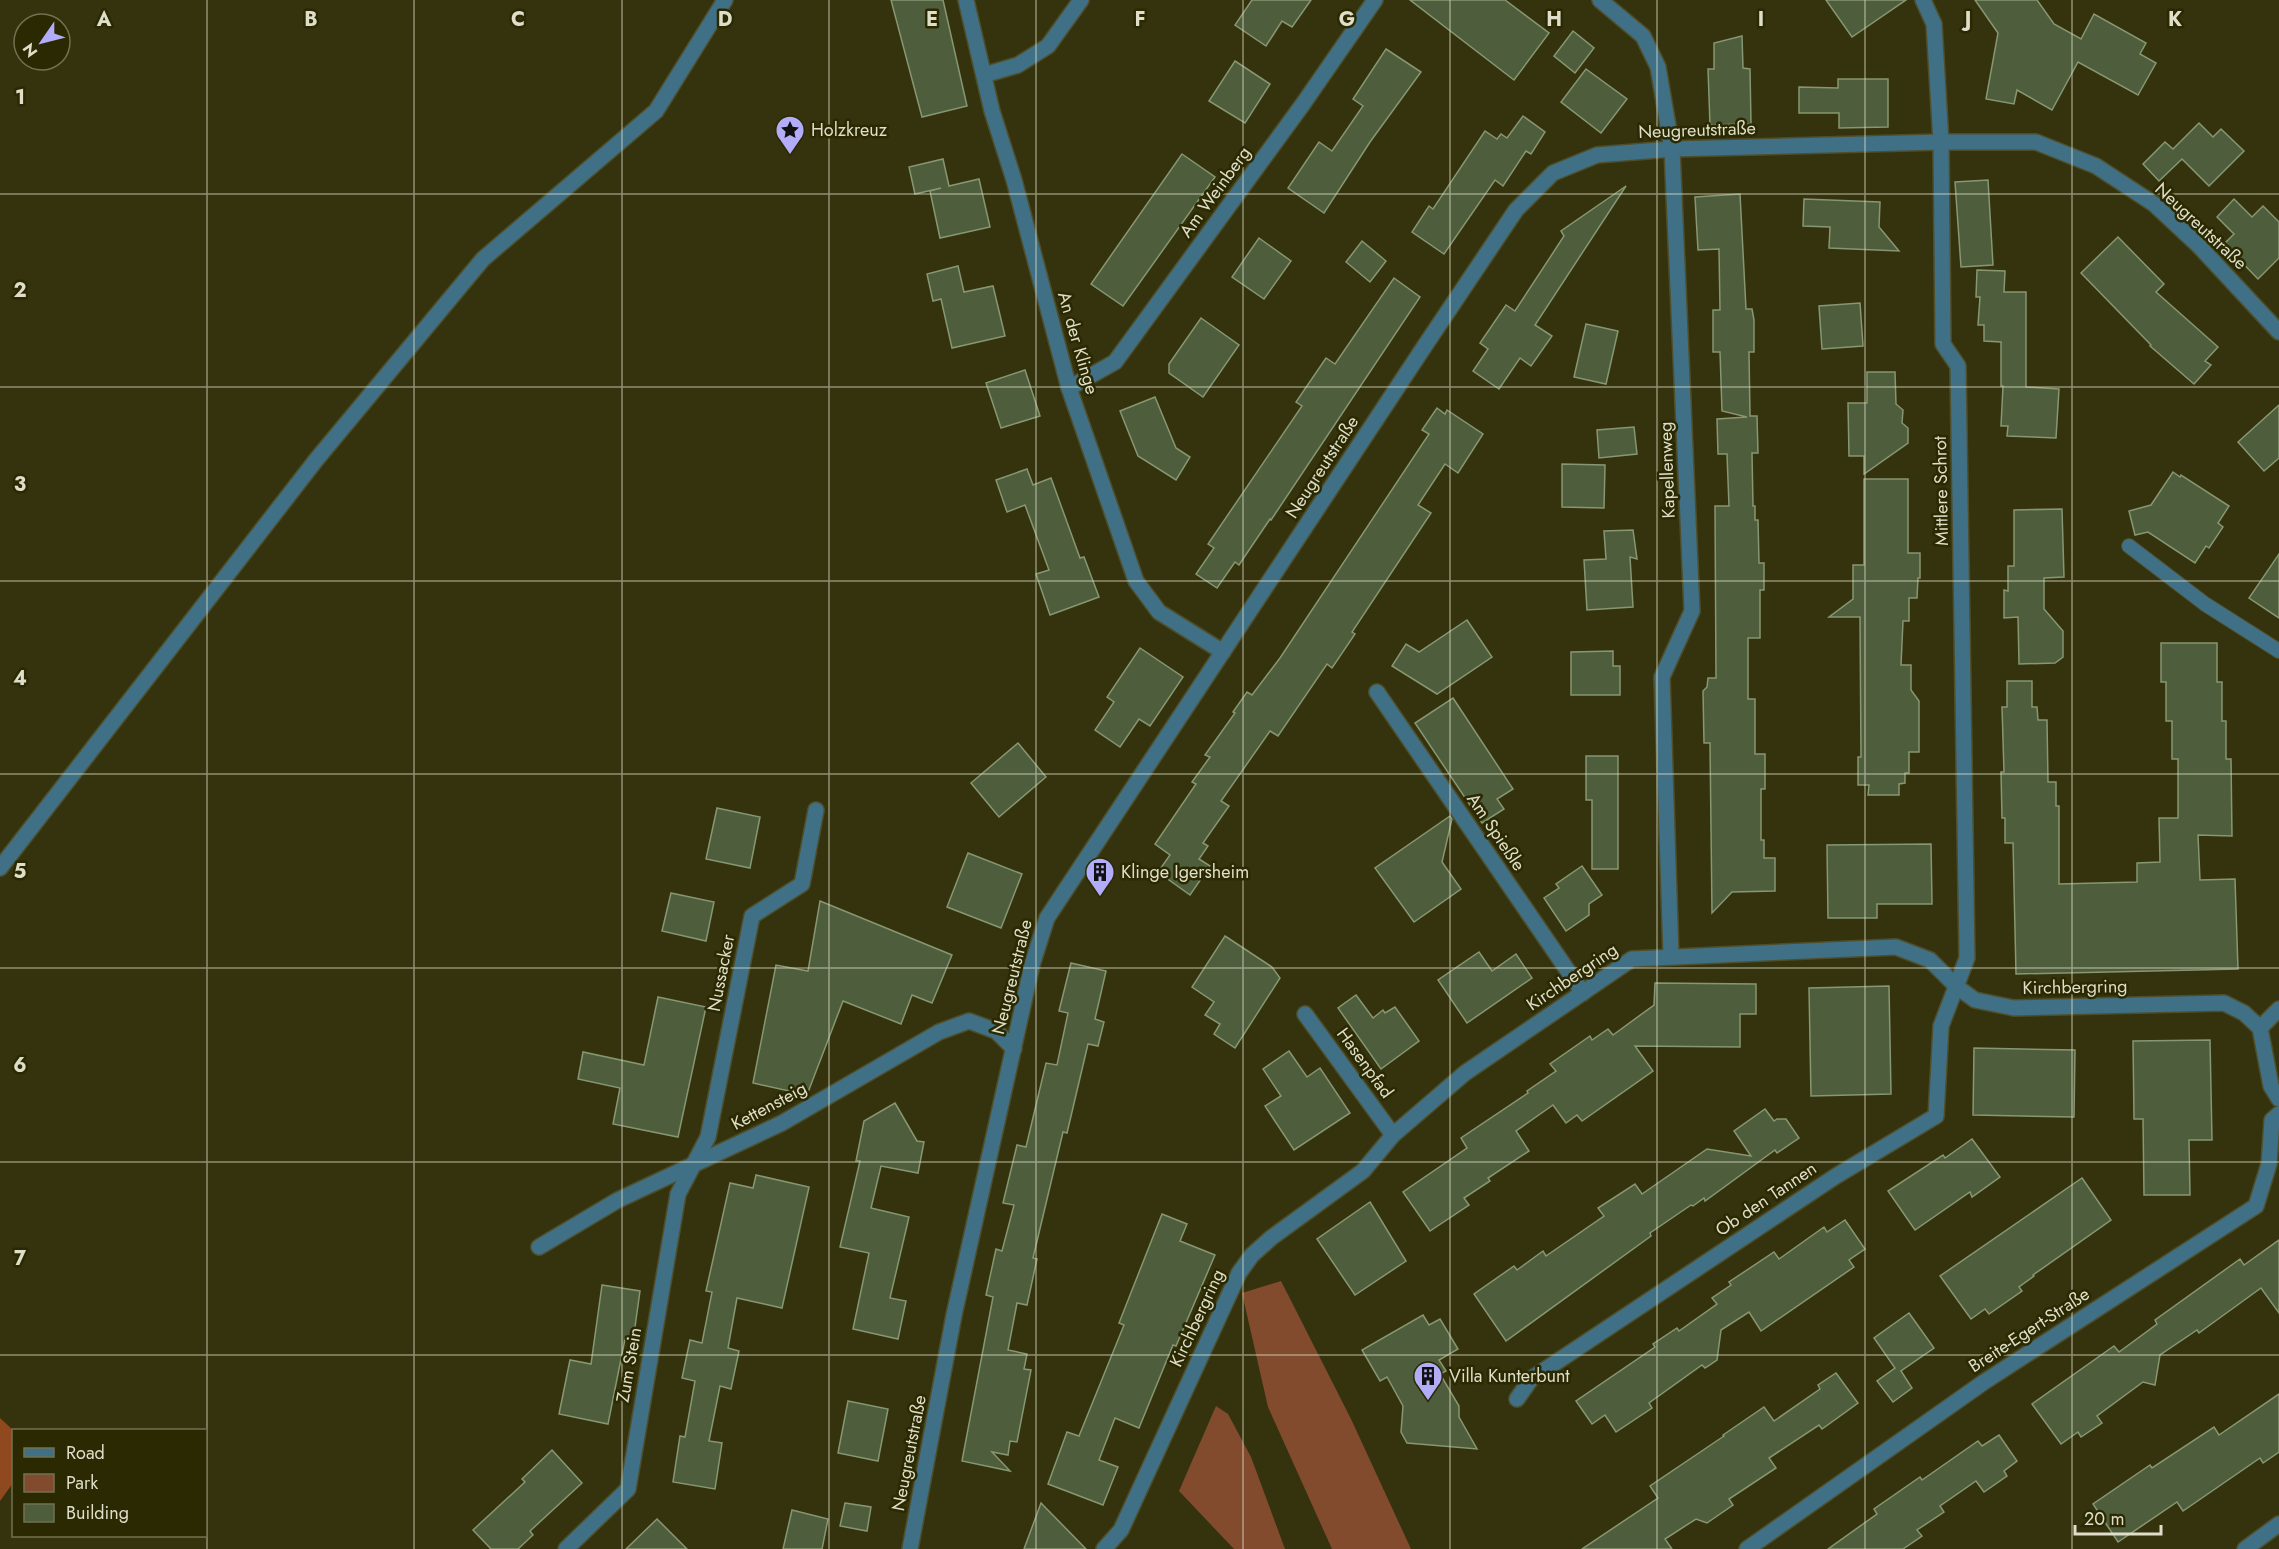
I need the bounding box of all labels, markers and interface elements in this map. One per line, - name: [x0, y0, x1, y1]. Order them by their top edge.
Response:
- text: A: [96, 5, 112, 34]
- text: B: [304, 5, 318, 34]
- text: C: [511, 5, 525, 34]
- text: D: [718, 5, 732, 34]
- text: E: [926, 5, 938, 34]
- text: F: [1134, 5, 1146, 34]
- text: G: [1339, 5, 1355, 34]
- text: H: [1546, 5, 1562, 34]
- text: I: [1758, 5, 1764, 34]
- text: J: [1961, 5, 1971, 34]
- text: K: [2168, 5, 2182, 34]
- north arrow: [12, 12, 72, 72]
- text: N: [17, 39, 43, 62]
- text: 1: [15, 83, 25, 112]
- place icon: Holzkreuz: [774, 114, 806, 156]
- street label: Neugreutstraße: [1638, 115, 1756, 145]
- place label: Holzkreuz: [811, 117, 888, 143]
- street label: Am Weinberg: [1173, 141, 1257, 243]
- street label: Neugreutstraße: [2149, 176, 2253, 276]
- text: 2: [13, 276, 27, 305]
- street label: An der Klinge: [1051, 289, 1105, 397]
- street label: Neugreutstraße: [1279, 411, 1365, 523]
- street label: Kapellenweg: [1652, 421, 1682, 519]
- street label: Mittlere Schrot: [1927, 435, 1955, 546]
- text: 3: [14, 470, 26, 499]
- text: 4: [13, 664, 27, 693]
- street label: Am Spießle: [1460, 788, 1532, 876]
- building icon: Klinge Igersheim: [1084, 856, 1116, 898]
- text: 5: [14, 857, 27, 886]
- place label: Klinge Igersheim: [1121, 859, 1249, 885]
- street label: Neugreutstraße: [985, 917, 1039, 1037]
- street label: Nussacker: [701, 931, 741, 1014]
- street label: Kirchbergring: [1521, 937, 1623, 1017]
- street label: Kirchbergring: [2022, 973, 2128, 1001]
- street label: Hasenpfad: [1330, 1022, 1400, 1104]
- text: 6: [13, 1051, 27, 1080]
- street label: Kettensteig: [727, 1075, 811, 1137]
- street label: Ob den Tannen: [1710, 1155, 1822, 1243]
- text: 7: [14, 1244, 27, 1273]
- street label: Kirchbergring: [1163, 1265, 1231, 1371]
- street label: Breite-Egert-Straße: [1963, 1281, 2095, 1379]
- street label: Zum Stein: [610, 1325, 648, 1405]
- building icon: Villa Kunterbunt: [1412, 1360, 1444, 1402]
- place label: Villa Kunterbunt: [1449, 1363, 1570, 1389]
- street label: Neugreutstraße: [885, 1393, 933, 1513]
- legend: [12, 1429, 207, 1537]
- text: Road: [66, 1440, 105, 1466]
- text: Park: [66, 1470, 98, 1496]
- scale bar: [2075, 1498, 2160, 1536]
- text: Building: [66, 1500, 129, 1526]
- text: 20 m: [2084, 1506, 2124, 1532]

